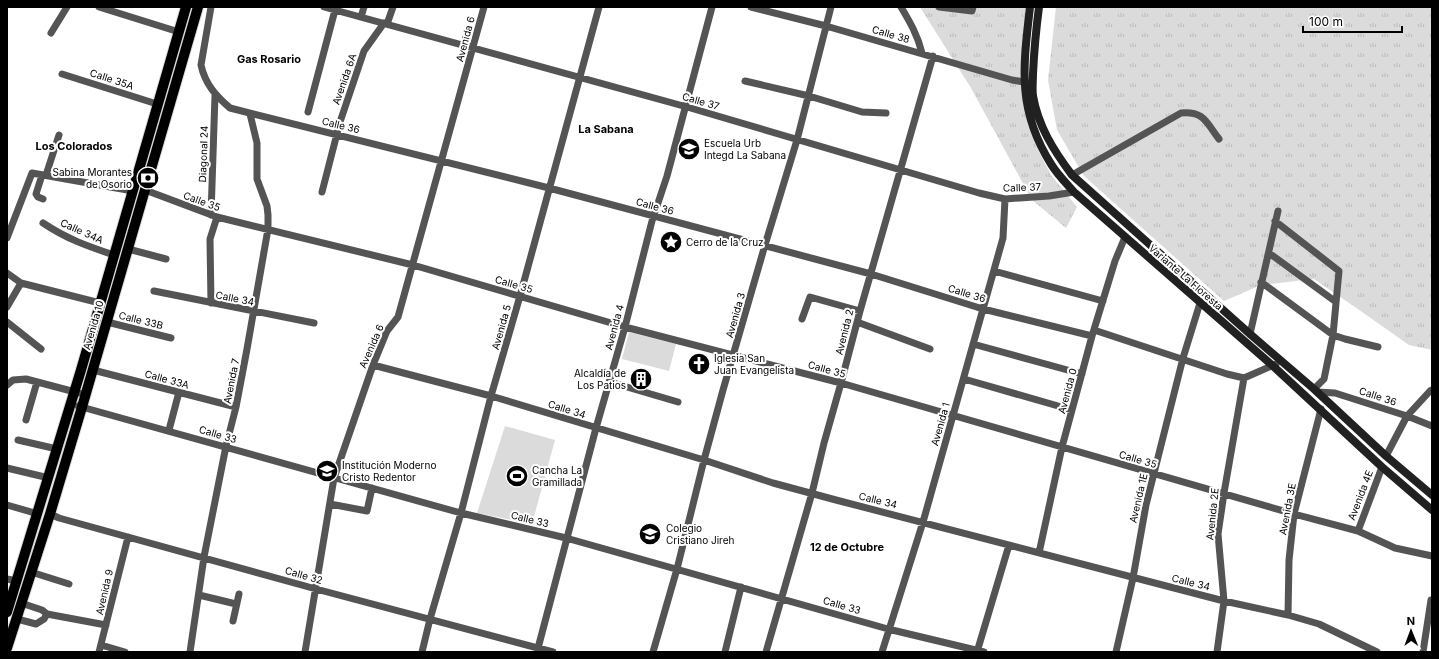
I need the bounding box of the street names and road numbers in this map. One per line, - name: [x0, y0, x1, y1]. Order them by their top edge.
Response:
- street label: Avenida 6: [453, 15, 477, 63]
- street label: Calle 38: [871, 23, 911, 45]
- street label: Avenida 6A: [330, 52, 358, 106]
- street label: Calle 35A: [88, 66, 136, 92]
- street label: Calle 37: [681, 90, 721, 112]
- street label: Calle 36: [321, 114, 361, 136]
- street label: Diagonal 24: [196, 126, 210, 182]
- street label: Calle 37: [1003, 180, 1042, 194]
- street label: Calle 35: [182, 189, 222, 213]
- street label: Calle 36: [635, 195, 675, 217]
- street label: Calle 34A: [59, 216, 106, 246]
- street label: Variante La Floresta: [1147, 242, 1225, 312]
- street label: Calle 35: [494, 273, 534, 295]
- street label: Calle 36: [947, 282, 987, 304]
- street label: Calle 34: [215, 288, 255, 308]
- street label: Avenida 3: [723, 291, 747, 339]
- street label: Avenida 10: [80, 299, 106, 351]
- street label: Avenida 5: [489, 303, 513, 351]
- street label: Avenida 4: [602, 303, 626, 351]
- street label: Avenida 2: [833, 308, 855, 356]
- street label: Calle 33B: [118, 309, 164, 331]
- street label: Avenida 6: [356, 322, 386, 370]
- street label: Avenida 7: [221, 357, 241, 405]
- street label: Calle 35: [807, 358, 847, 380]
- street label: Calle 33A: [143, 367, 191, 391]
- street label: Avenida 0: [1055, 367, 1079, 415]
- street label: Calle 36: [1358, 384, 1398, 408]
- street label: Calle 34: [547, 398, 587, 420]
- street label: Avenida 1: [928, 401, 952, 447]
- street label: Calle 33: [198, 423, 238, 445]
- street label: Calle 35: [1118, 448, 1158, 470]
- street label: Avenida 4E: [1345, 468, 1375, 522]
- street label: Avenida 1E: [1126, 472, 1150, 524]
- street label: Avenida 3E: [1276, 482, 1298, 536]
- street label: Avenida 2E: [1203, 487, 1221, 541]
- street label: Calle 34: [858, 489, 898, 511]
- street label: Calle 33: [510, 508, 550, 530]
- street label: Calle 32: [284, 564, 324, 586]
- street label: Avenida 9: [93, 568, 115, 616]
- street label: Calle 34: [1171, 571, 1211, 593]
- street label: Calle 33: [822, 594, 862, 616]

